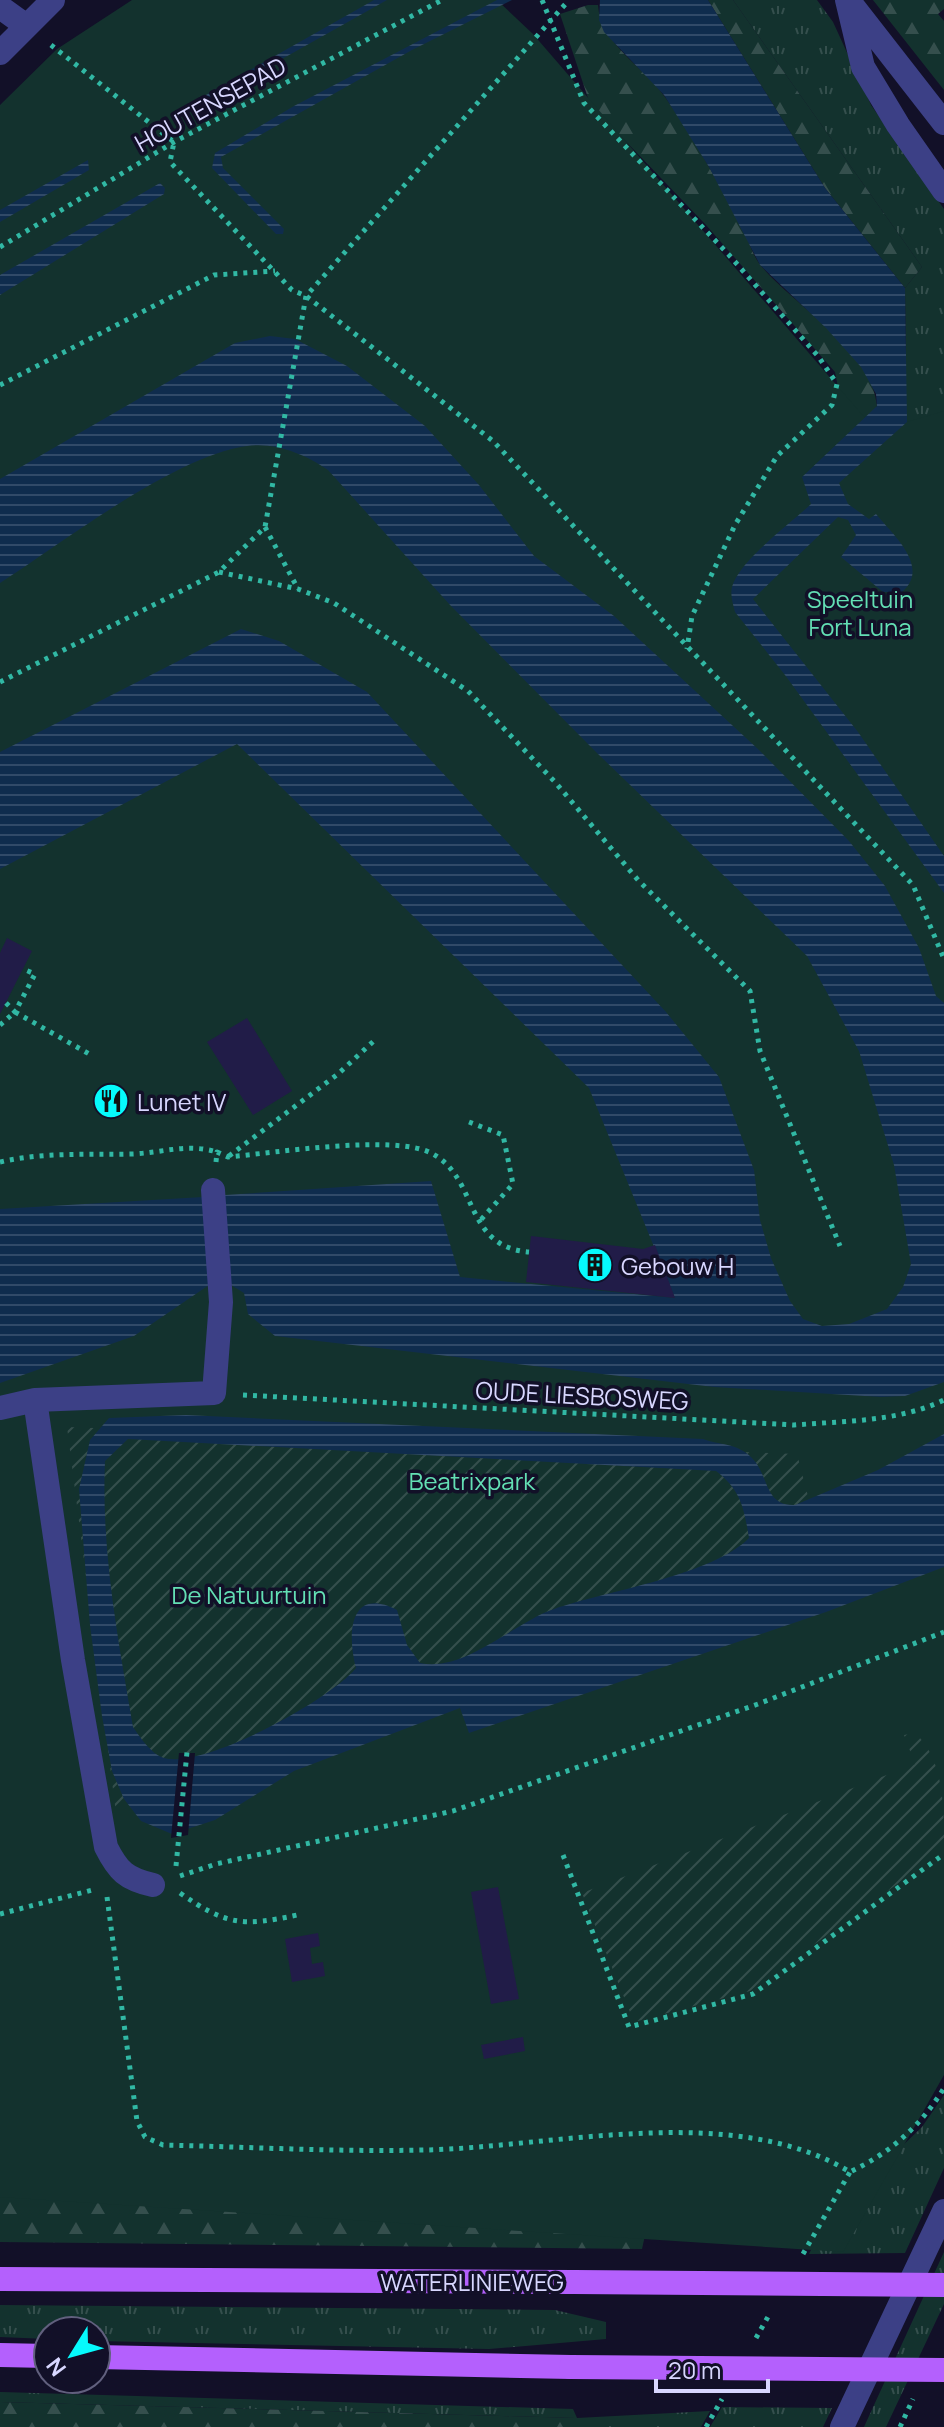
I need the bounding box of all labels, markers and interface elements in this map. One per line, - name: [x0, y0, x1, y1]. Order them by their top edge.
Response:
- street label: HOUTENSEPAD: [128, 49, 292, 159]
- park label: Speeltuin Fort Luna: [807, 582, 913, 643]
- restaurant icon: Lunet IV: [92, 1082, 130, 1120]
- place label: Lunet IV: [137, 1085, 227, 1118]
- building icon: Gebouw H: [576, 1246, 614, 1284]
- place label: Gebouw H: [621, 1249, 734, 1282]
- street label: OUDE LIESBOSWEG: [475, 1373, 689, 1417]
- park label: Beatrixpark: [409, 1464, 536, 1497]
- park label: De Natuurtuin: [171, 1578, 327, 1611]
- street label: WATERLINIEWEG: [380, 2265, 564, 2298]
- north arrow: [32, 2315, 112, 2395]
- scale bar: [656, 2343, 768, 2393]
- text: N: [39, 2352, 73, 2382]
- text: 20 m: [668, 2353, 721, 2386]

